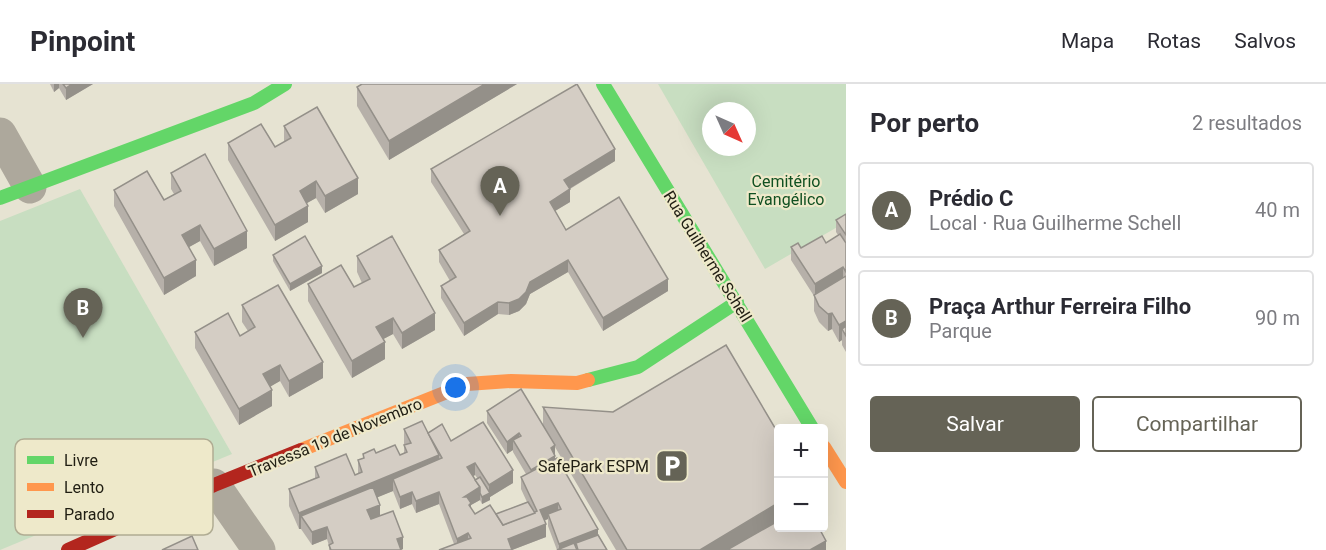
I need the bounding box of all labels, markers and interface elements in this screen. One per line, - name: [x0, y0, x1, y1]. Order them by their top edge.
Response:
- text: Pinpoint: [30, 25, 135, 58]
- text: Mapa: [1061, 29, 1114, 53]
- text: Rotas: [1147, 29, 1201, 53]
- text: Salvos: [1234, 29, 1296, 53]
- north arrow: [702, 102, 756, 156]
- text: Por perto: [870, 108, 979, 138]
- text: 2 resultados: [1192, 111, 1302, 135]
- pin: A: [480, 166, 520, 216]
- park label: Cemitério Evangélico: [748, 172, 824, 209]
- text: Prédio C: [929, 186, 1013, 211]
- street label: Rua Guilherme Schell: [660, 187, 756, 325]
- text: A: [885, 198, 898, 222]
- text: 40 m: [1255, 198, 1300, 222]
- text: Local · Rua Guilherme Schell: [929, 211, 1181, 235]
- pin: B: [64, 288, 103, 338]
- text: Praça Arthur Ferreira Filho: [929, 294, 1191, 319]
- text: B: [885, 306, 898, 330]
- text: 90 m: [1255, 306, 1300, 330]
- text: Parque: [929, 319, 992, 343]
- your location: [441, 373, 470, 402]
- street label: Travessa 19 de Novembro: [246, 394, 425, 481]
- button: Salvar: [870, 396, 1080, 452]
- button: Compartilhar: [1092, 396, 1302, 452]
- map controls: [774, 424, 828, 532]
- button: +: [774, 424, 828, 478]
- legend: [15, 439, 213, 535]
- parking icon: SafePark ESPM: [654, 448, 690, 484]
- text: Livre: [64, 451, 98, 470]
- place label: SafePark ESPM: [538, 457, 649, 476]
- text: Lento: [64, 478, 104, 497]
- button: −: [774, 478, 828, 532]
- text: Parado: [64, 505, 115, 524]

